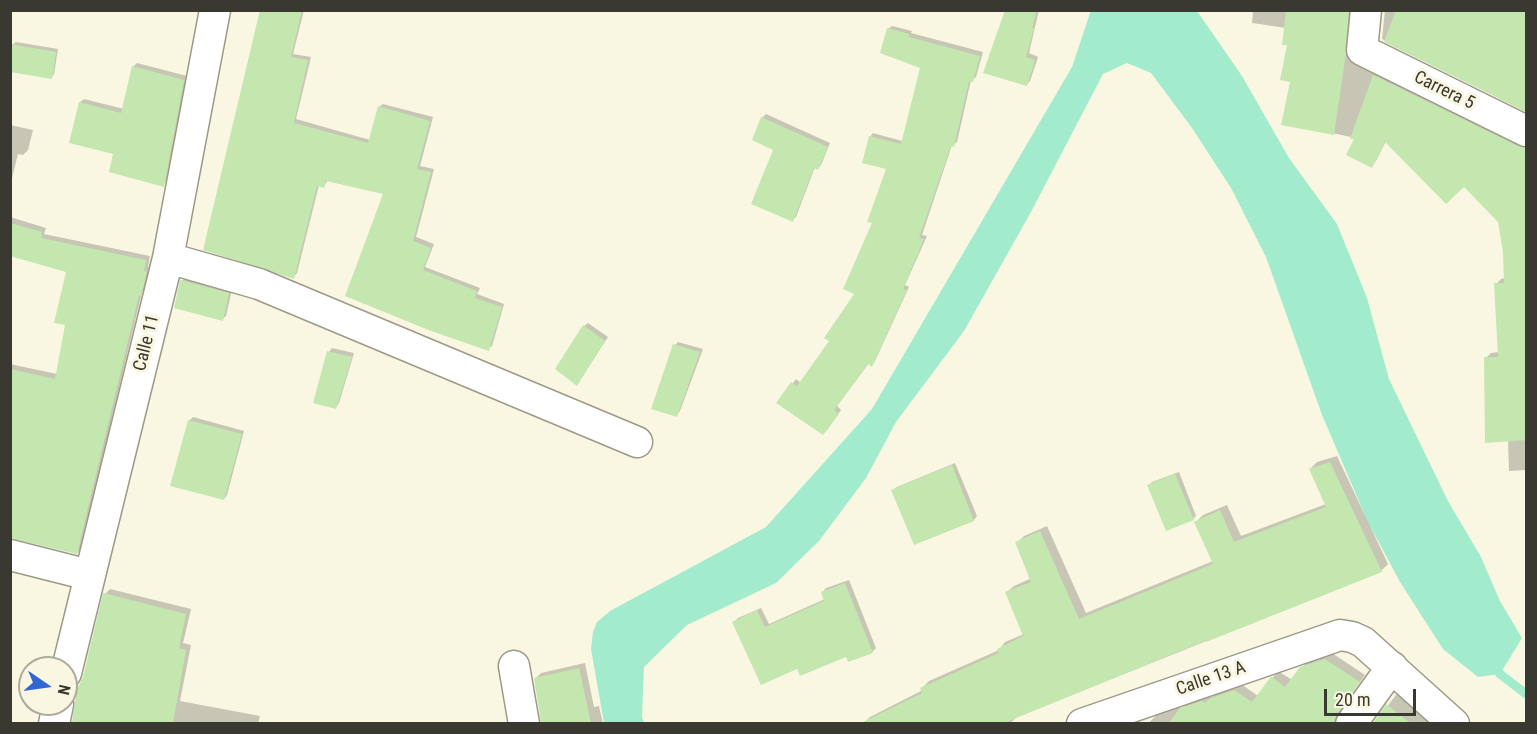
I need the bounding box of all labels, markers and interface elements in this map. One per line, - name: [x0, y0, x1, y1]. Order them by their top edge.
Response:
- street label: Carrera 5: [1410, 67, 1478, 115]
- street label: Calle 11: [130, 313, 164, 373]
- north arrow: [18, 656, 78, 716]
- street label: Calle 13 A: [1173, 657, 1249, 701]
- scale bar: [1327, 677, 1418, 715]
- text: N: [54, 683, 74, 697]
- text: 20 m: [1335, 689, 1370, 710]

